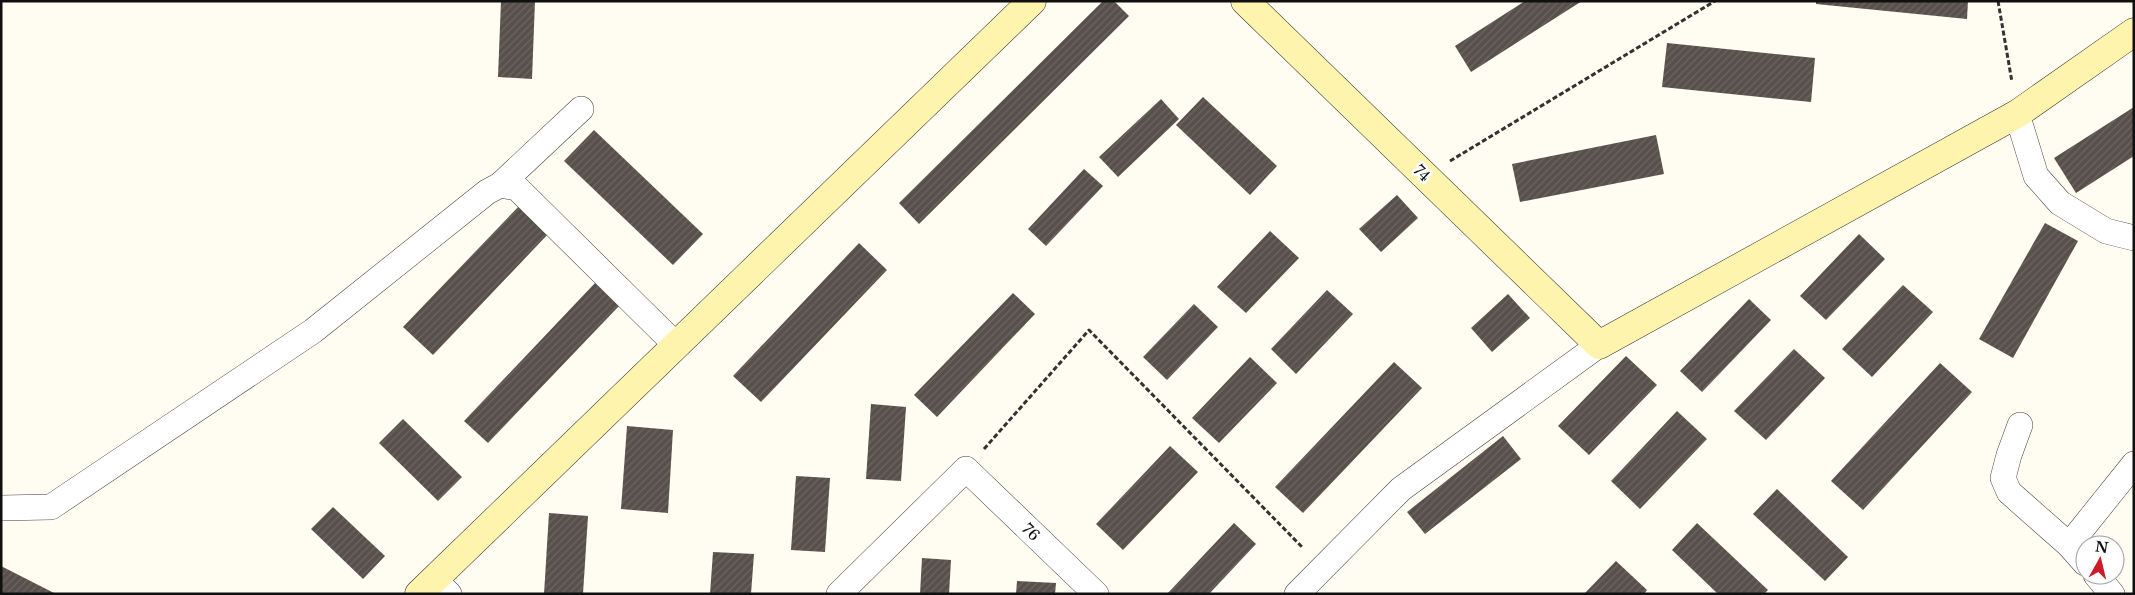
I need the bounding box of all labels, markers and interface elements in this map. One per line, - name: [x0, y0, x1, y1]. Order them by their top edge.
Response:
- street label: 74: [1410, 161, 1434, 185]
- street label: 76: [1018, 519, 1044, 545]
- north arrow: [2075, 535, 2125, 585]
- text: N: [2094, 537, 2110, 557]

